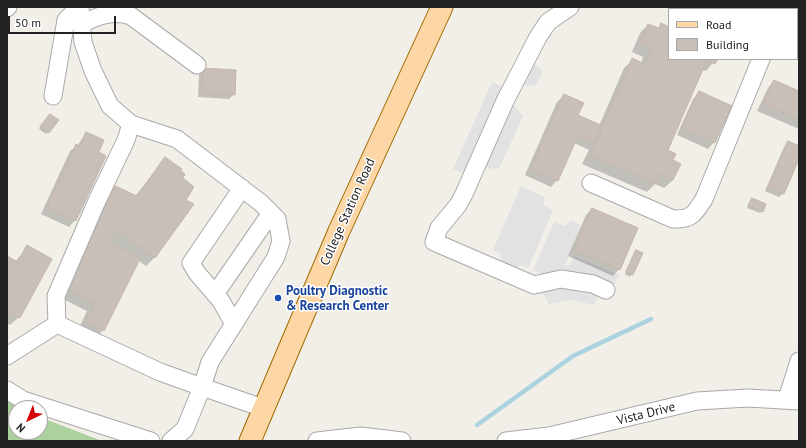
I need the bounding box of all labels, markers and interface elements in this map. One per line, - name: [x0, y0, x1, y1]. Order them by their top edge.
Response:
- scale bar: [10, 8, 118, 34]
- legend: [668, 8, 798, 60]
- text: 50 m: [15, 15, 41, 30]
- text: Road: [706, 17, 731, 32]
- text: Building: [706, 37, 749, 52]
- street label: College Station Road: [317, 156, 379, 268]
- place label: Poultry Diagnostic & Research Center: [286, 283, 389, 314]
- marker: Poultry Diagnostic & Research Center: [273, 293, 283, 303]
- street label: Vista Drive: [615, 399, 677, 429]
- north arrow: [8, 400, 48, 440]
- text: N: [13, 420, 28, 436]

